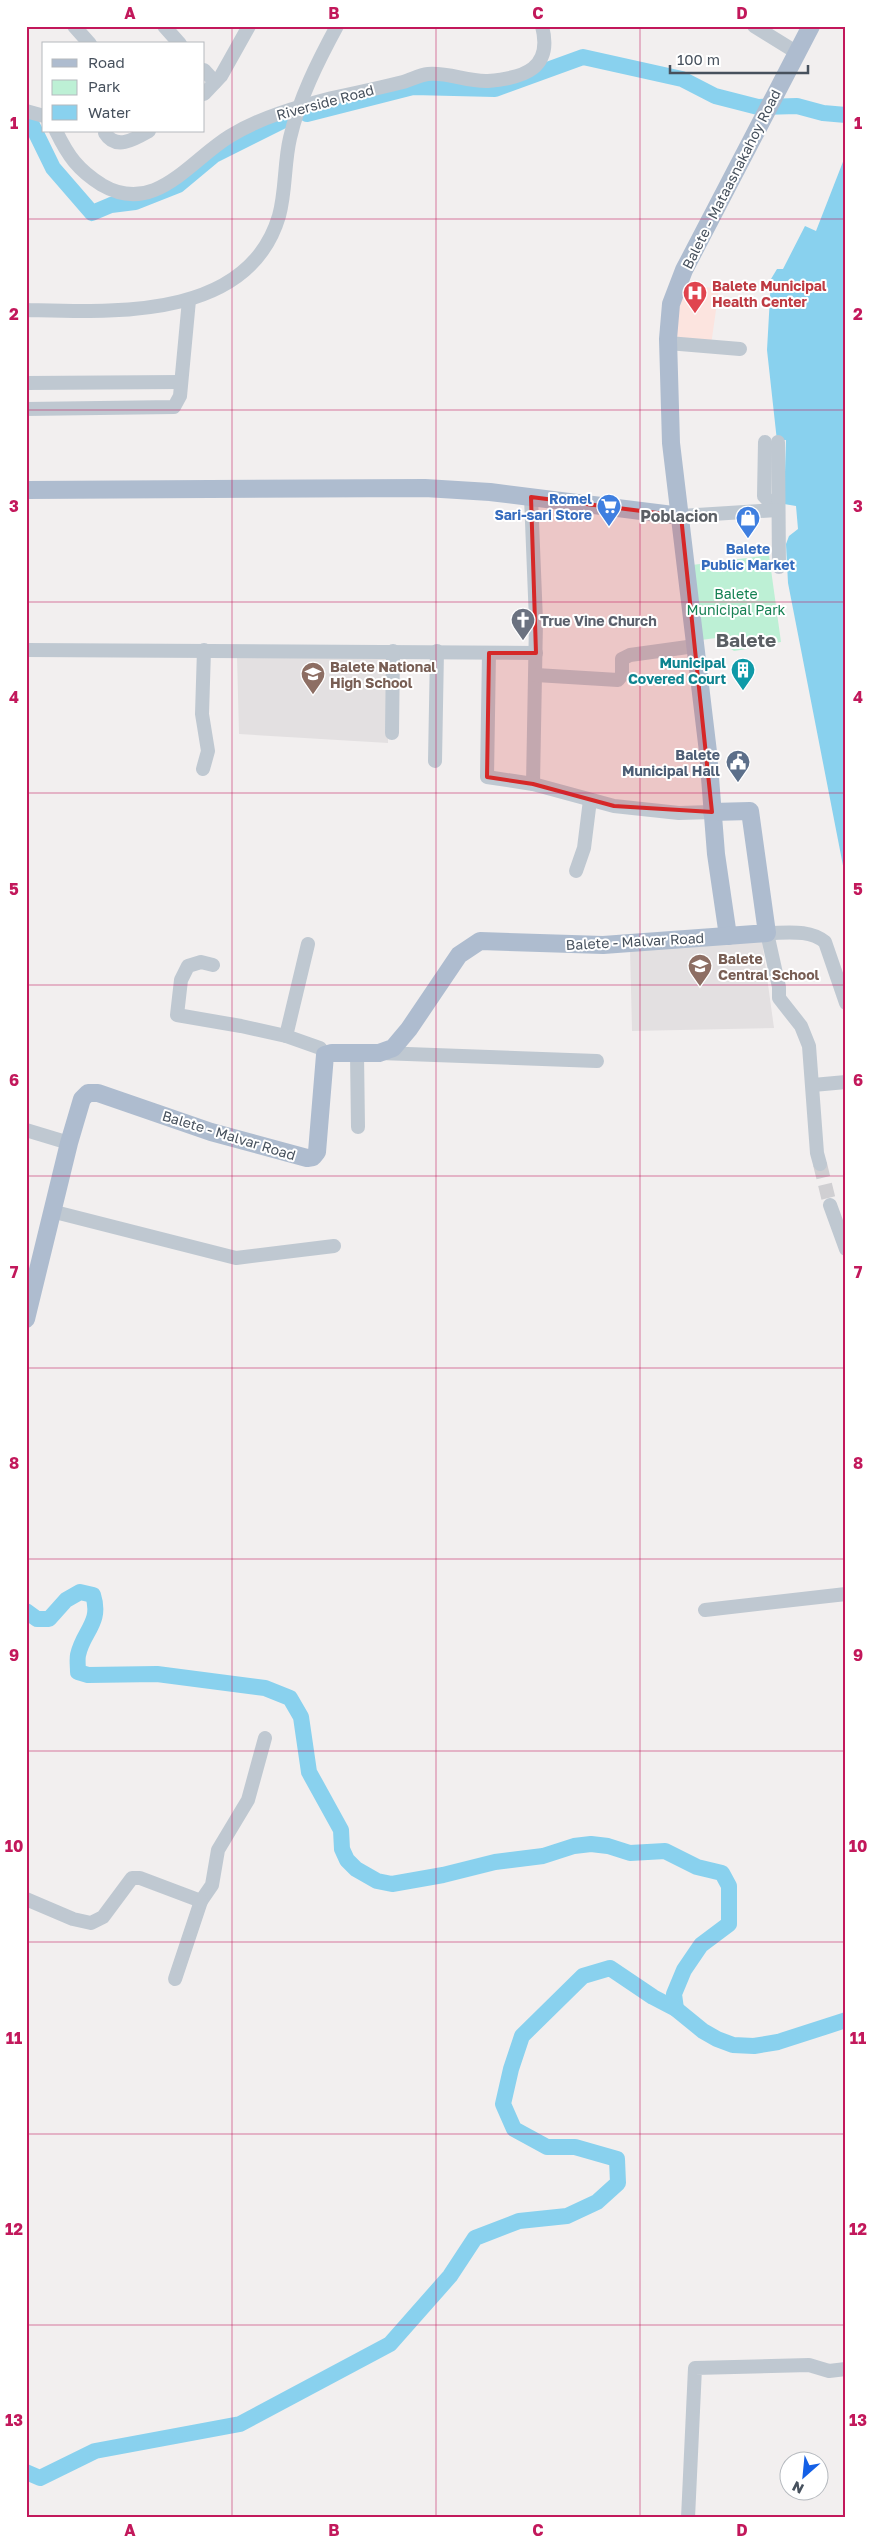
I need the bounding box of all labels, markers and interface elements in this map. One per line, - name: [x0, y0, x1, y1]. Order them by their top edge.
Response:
- text: A: [124, 3, 136, 23]
- text: B: [328, 3, 340, 23]
- text: C: [532, 3, 544, 23]
- text: D: [736, 3, 748, 23]
- legend: [42, 42, 205, 132]
- scale bar: [670, 42, 807, 74]
- text: 100 m: [677, 50, 720, 68]
- text: Road: [88, 53, 125, 71]
- text: Park: [88, 77, 121, 95]
- street label: Riverside Road: [274, 81, 376, 123]
- street label: Balete - Mataasnakahoy Road: [678, 86, 784, 272]
- text: Water: [88, 103, 131, 121]
- text: 1: [10, 113, 18, 133]
- text: 1: [854, 113, 862, 133]
- place label: Balete Municipal Health Center: [712, 277, 827, 310]
- hospital icon: Balete Municipal Health Center: [682, 280, 708, 314]
- text: 2: [9, 304, 19, 324]
- text: 2: [853, 304, 863, 324]
- place label: Romel Sari-sari Store: [494, 490, 592, 523]
- supermarket icon: Romel Sari-sari Store: [596, 493, 622, 527]
- text: 3: [9, 496, 19, 516]
- text: 3: [853, 496, 863, 516]
- shop icon: Balete Public Market: [735, 505, 761, 539]
- district label: Poblacion: [640, 506, 718, 526]
- place label: Balete Public Market: [701, 540, 795, 573]
- park label: Balete Municipal Park: [686, 585, 786, 618]
- church icon: True Vine Church: [510, 607, 536, 641]
- place label: True Vine Church: [540, 612, 657, 629]
- district label: Balete: [716, 628, 776, 651]
- place label: Municipal Covered Court: [628, 654, 726, 687]
- building icon: Municipal Covered Court: [730, 657, 756, 691]
- place label: Balete National High School: [330, 658, 436, 691]
- school or university icon: Balete National High School: [300, 661, 326, 695]
- text: 4: [9, 687, 19, 707]
- text: 4: [853, 687, 863, 707]
- place label: Balete Municipal Hall: [622, 746, 720, 779]
- public building icon: Balete Municipal Hall: [725, 749, 751, 783]
- text: 5: [9, 879, 19, 899]
- text: 5: [853, 879, 863, 899]
- street label: Balete - Malvar Road: [565, 929, 705, 953]
- place label: Balete Central School: [718, 950, 820, 983]
- school or university icon: Balete Central School: [687, 953, 713, 987]
- text: 6: [9, 1070, 19, 1090]
- text: 6: [853, 1070, 863, 1090]
- street label: Balete - Malvar Road: [160, 1107, 298, 1163]
- text: 7: [10, 1262, 19, 1282]
- text: 7: [854, 1262, 863, 1282]
- text: 8: [9, 1453, 19, 1473]
- text: 8: [853, 1453, 863, 1473]
- text: 9: [9, 1645, 19, 1665]
- text: 9: [853, 1645, 863, 1665]
- text: 10: [5, 1836, 23, 1856]
- text: 10: [849, 1836, 867, 1856]
- text: 11: [6, 2028, 22, 2048]
- text: 11: [850, 2028, 866, 2048]
- text: 12: [5, 2219, 23, 2239]
- text: 12: [849, 2219, 867, 2239]
- text: 13: [5, 2410, 23, 2430]
- text: 13: [849, 2410, 867, 2430]
- north arrow: [780, 2452, 830, 2502]
- text: N: [789, 2478, 806, 2498]
- text: A: [124, 2520, 136, 2540]
- text: B: [328, 2520, 340, 2540]
- text: C: [532, 2520, 544, 2540]
- text: D: [736, 2520, 748, 2540]

